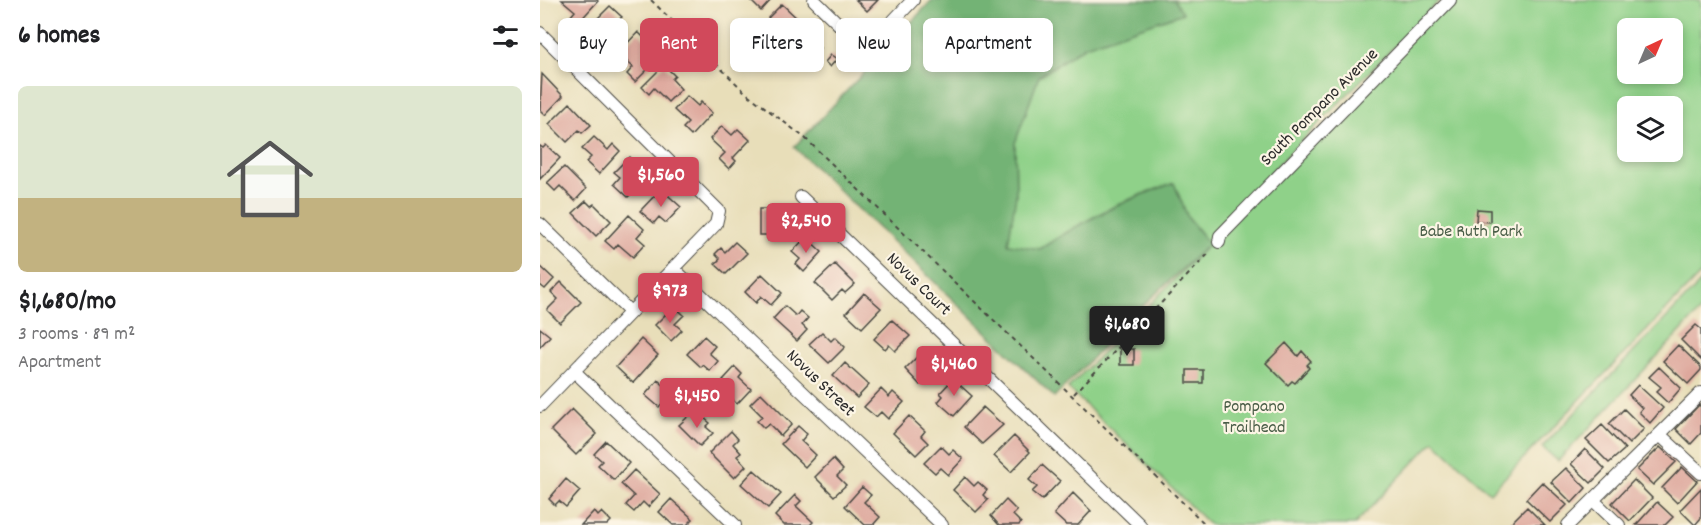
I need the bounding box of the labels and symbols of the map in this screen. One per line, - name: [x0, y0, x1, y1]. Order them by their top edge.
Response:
- north arrow: [1617, 18, 1683, 84]
- street label: South Pompano Avenue: [1255, 43, 1385, 173]
- pin: $1,560: [612, 157, 710, 208]
- pin: $2,540: [757, 203, 855, 254]
- park label: Babe Ruth Park: [1419, 220, 1523, 245]
- street label: Novus Court: [880, 248, 956, 323]
- pin: $973: [634, 273, 706, 324]
- pin: $1,680: [1078, 306, 1176, 357]
- street label: Novus Street: [780, 345, 860, 424]
- pin: $1,460: [905, 346, 1003, 397]
- pin: $1,450: [648, 378, 746, 429]
- park label: Pompano Trailhead: [1223, 395, 1285, 441]

